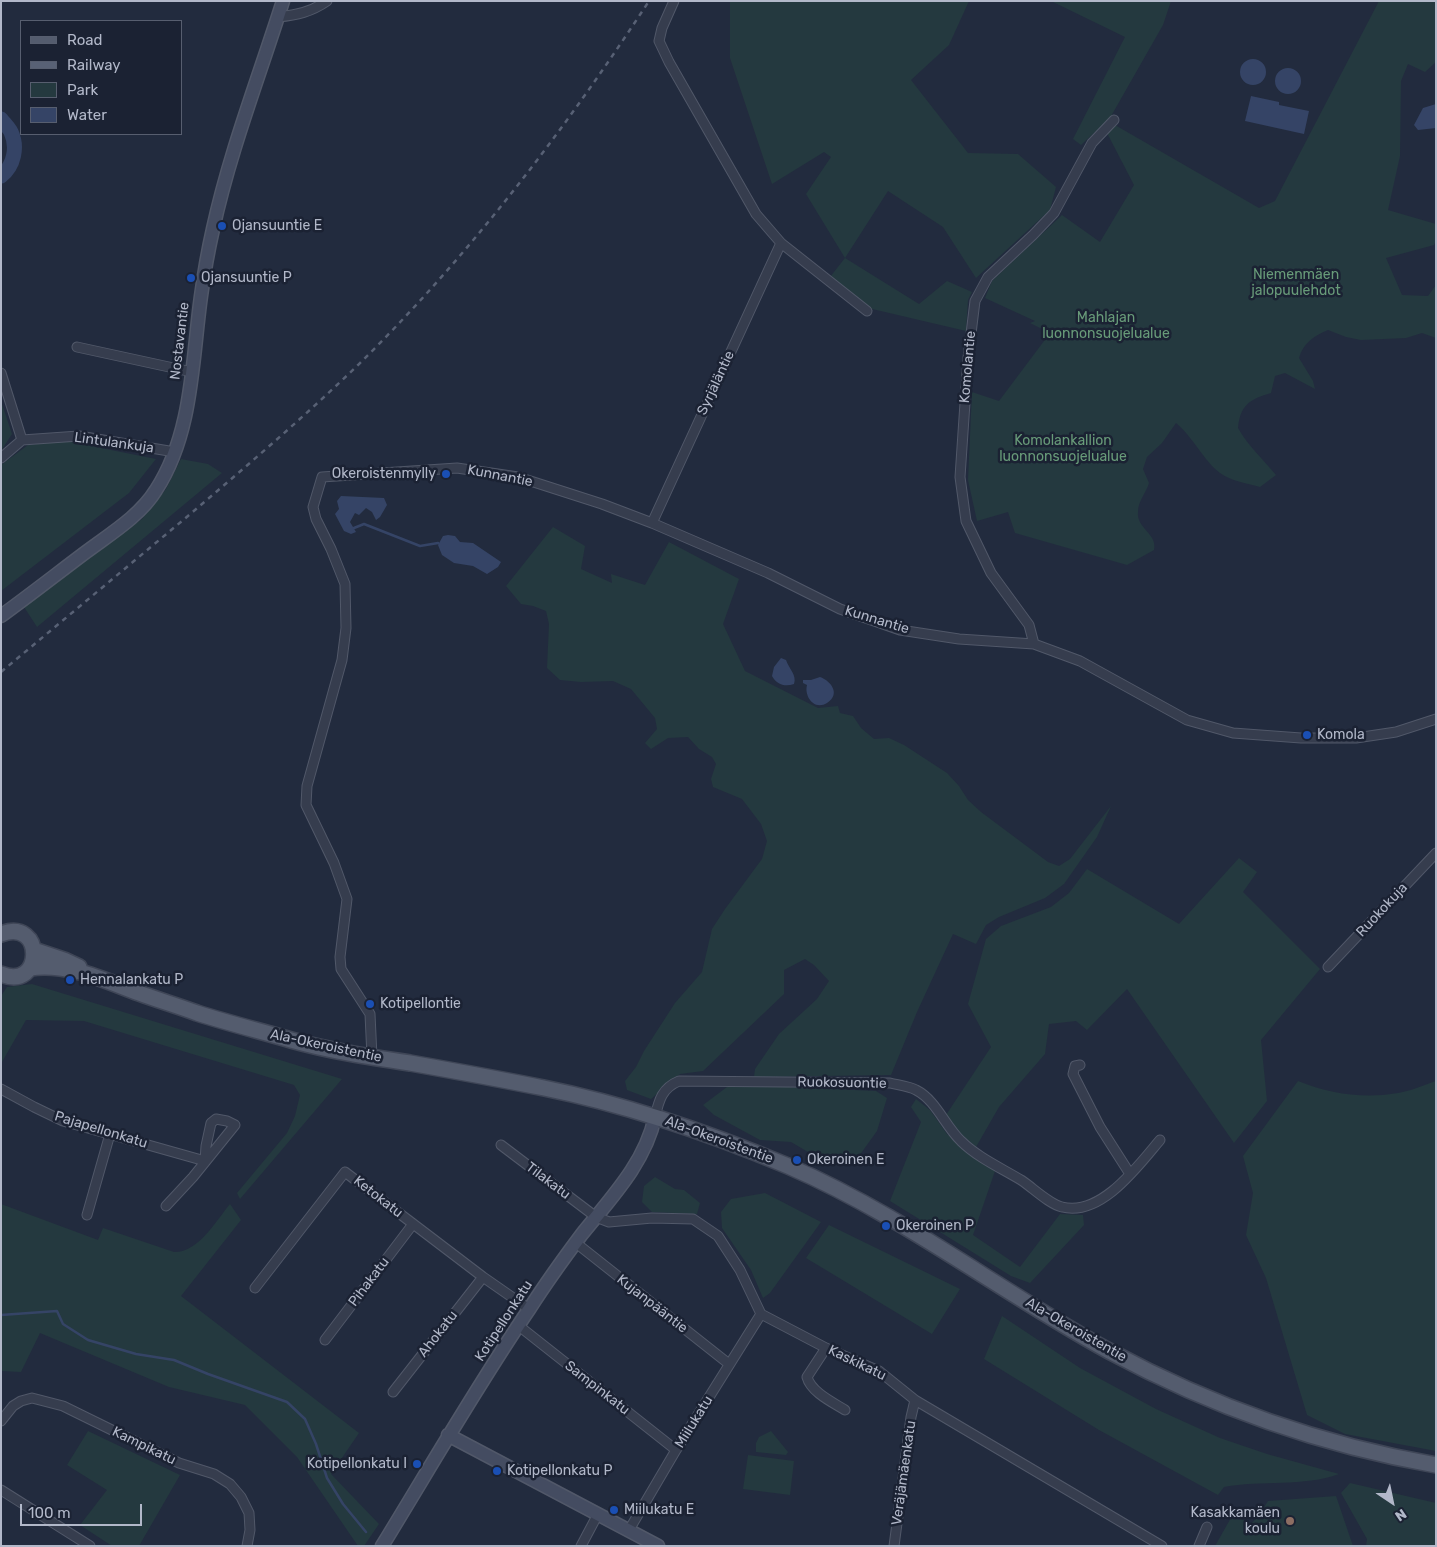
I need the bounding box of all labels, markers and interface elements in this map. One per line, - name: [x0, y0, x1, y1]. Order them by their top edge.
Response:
- legend: [20, 20, 182, 135]
- text: Road: [67, 31, 103, 49]
- text: Railway: [67, 56, 121, 74]
- text: Park: [67, 81, 98, 99]
- text: Water: [67, 106, 107, 124]
- place label: Ojansuuntie E: [232, 218, 322, 234]
- marker: Ojansuuntie E: [216, 220, 228, 232]
- park label: Niemenmäen jalopuulehdot: [1251, 267, 1341, 300]
- place label: Ojansuuntie P: [201, 270, 292, 286]
- marker: Ojansuuntie P: [185, 272, 197, 284]
- street label: Nostavantie: [167, 301, 193, 381]
- park label: Mahlajan luonnonsuojelualue: [1042, 310, 1170, 342]
- street label: Komolantie: [956, 330, 980, 404]
- street label: Syrjäläntie: [694, 348, 738, 418]
- street label: Lintulankuja: [73, 429, 155, 457]
- park label: Komolankallion luonnonsuojelualue: [999, 433, 1127, 466]
- street label: Kunnantie: [466, 461, 534, 491]
- place label: Okeroistenmylly: [332, 466, 436, 482]
- marker: Okeroistenmylly: [440, 468, 452, 480]
- street label: Kunnantie: [843, 602, 911, 638]
- place label: Komola: [1317, 727, 1365, 743]
- marker: Komola: [1301, 729, 1313, 741]
- street label: Ruokokuja: [1353, 880, 1411, 940]
- place label: Hennalankatu P: [80, 972, 183, 988]
- marker: Hennalankatu P: [64, 974, 76, 986]
- place label: Kotipellontie: [380, 996, 461, 1012]
- marker: Kotipellontie: [364, 998, 376, 1010]
- street label: Ala-Okeroistentie: [269, 1026, 383, 1066]
- street label: Ruokosuontie: [797, 1074, 887, 1092]
- street label: Pajapellonkatu: [53, 1108, 149, 1152]
- street label: Ala-Okeroistentie: [663, 1113, 775, 1167]
- place label: Okeroinen E: [807, 1152, 885, 1168]
- marker: Okeroinen E: [791, 1154, 803, 1166]
- street label: Tilakatu: [522, 1159, 574, 1203]
- street label: Ketokatu: [350, 1173, 406, 1221]
- place label: Okeroinen P: [896, 1218, 974, 1234]
- marker: Okeroinen P: [880, 1220, 892, 1232]
- street label: Pihakatu: [345, 1254, 393, 1310]
- street label: Kujanpääntie: [613, 1271, 691, 1337]
- street label: Kotipellonkatu: [472, 1277, 536, 1365]
- street label: Ala-Okeroistentie: [1023, 1294, 1129, 1366]
- street label: Ahokatu: [415, 1307, 461, 1361]
- street label: Kaskikatu: [825, 1342, 889, 1384]
- street label: Sampinkatu: [561, 1357, 633, 1419]
- street label: Miilukatu: [671, 1393, 717, 1451]
- street label: Veräjämäenkatu: [888, 1419, 920, 1527]
- street label: Kampikatu: [109, 1423, 179, 1469]
- place label: Kotipellonkatu I: [307, 1456, 407, 1472]
- marker: Kotipellonkatu I: [411, 1458, 423, 1470]
- place label: Kotipellonkatu P: [507, 1463, 612, 1479]
- marker: Kotipellonkatu P: [491, 1465, 503, 1477]
- north arrow: [1367, 1477, 1417, 1527]
- scale bar: [22, 1494, 145, 1526]
- place label: Miilukatu E: [624, 1502, 694, 1518]
- text: 100 m: [28, 1504, 70, 1522]
- marker: Miilukatu E: [608, 1504, 620, 1516]
- place label: Kasakkamäen koulu: [1191, 1505, 1280, 1538]
- text: N: [1392, 1505, 1410, 1525]
- marker: Kasakkamäen koulu: [1284, 1515, 1296, 1527]

